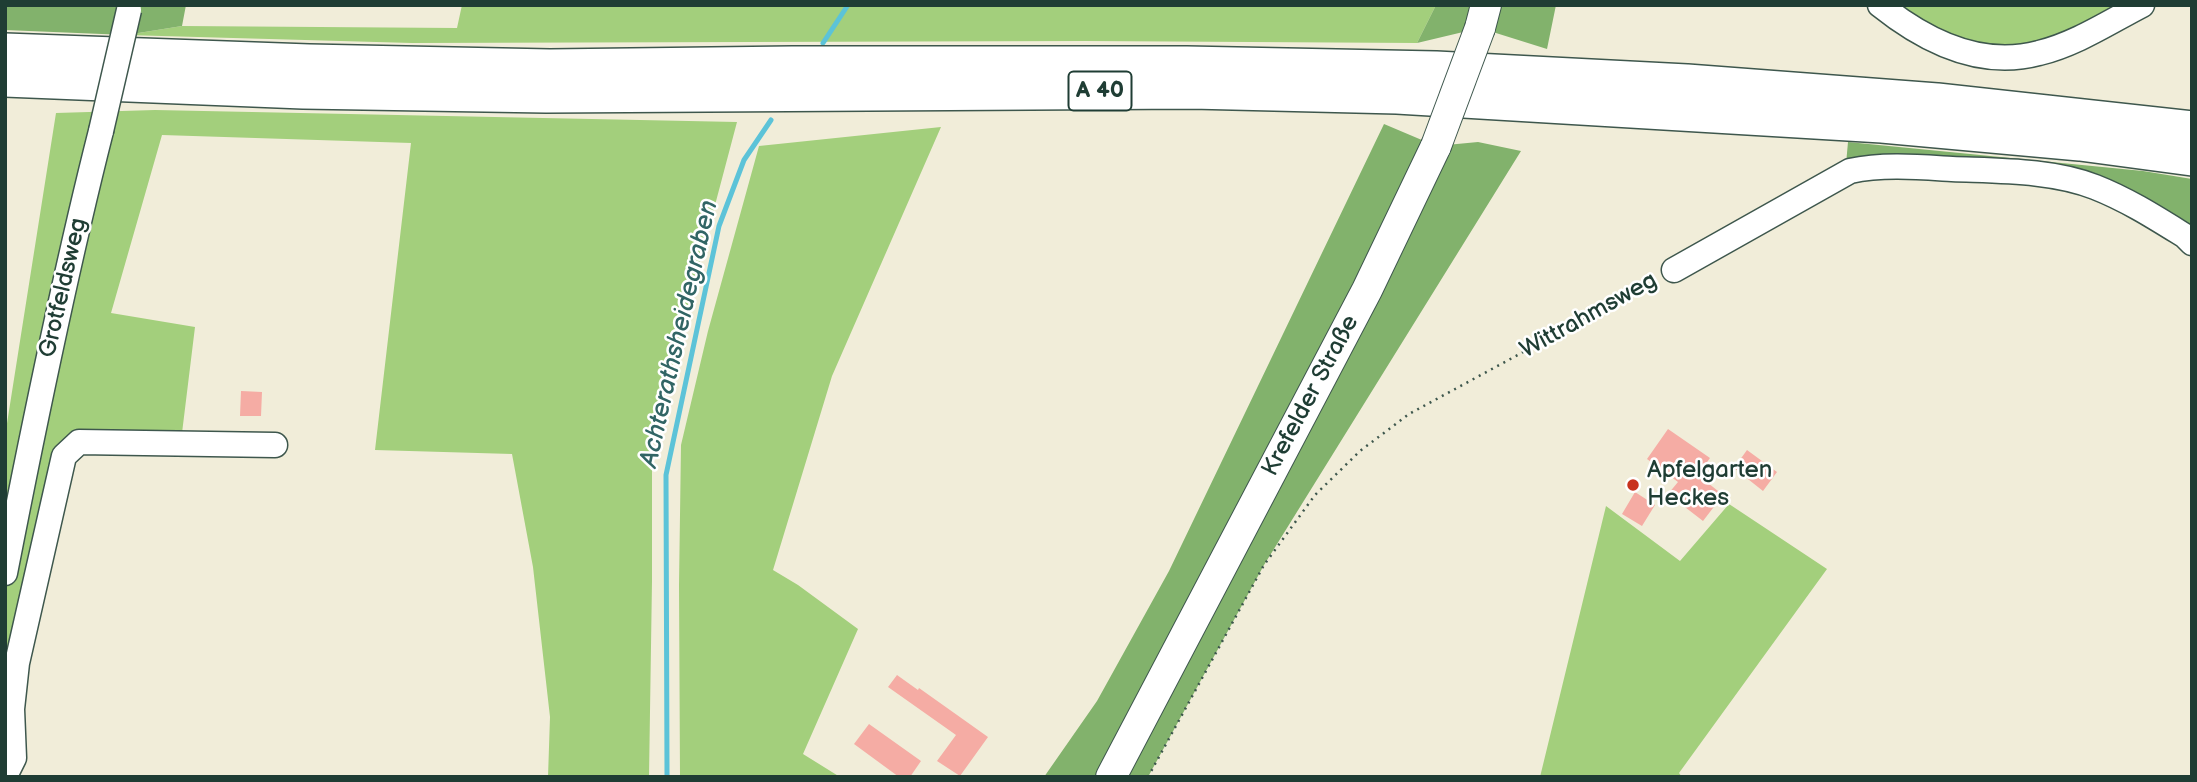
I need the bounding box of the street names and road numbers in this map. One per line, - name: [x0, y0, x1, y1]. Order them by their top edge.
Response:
- road number: A 40: [1068, 72, 1132, 110]
- street label: Grotfeldsweg: [34, 215, 94, 361]
- street label: Wittrahmsweg: [1516, 267, 1662, 365]
- street label: Krefelder Straße: [1256, 311, 1366, 481]

